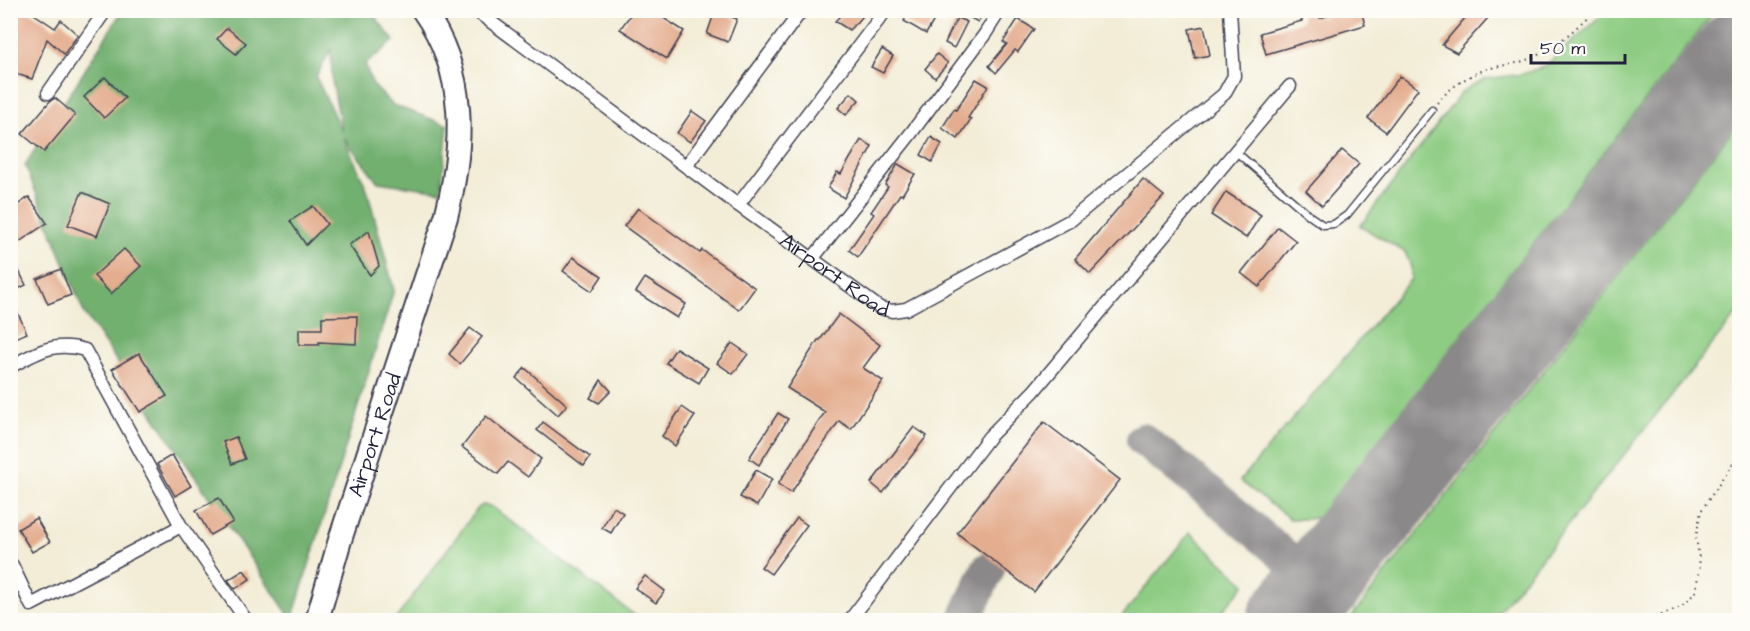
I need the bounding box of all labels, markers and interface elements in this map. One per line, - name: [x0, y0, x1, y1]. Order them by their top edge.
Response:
- scale bar: [1531, 27, 1626, 65]
- text: 50 m: [1540, 36, 1585, 61]
- street label: Airport Road: [774, 226, 892, 324]
- street label: Airport Road: [341, 369, 408, 500]

